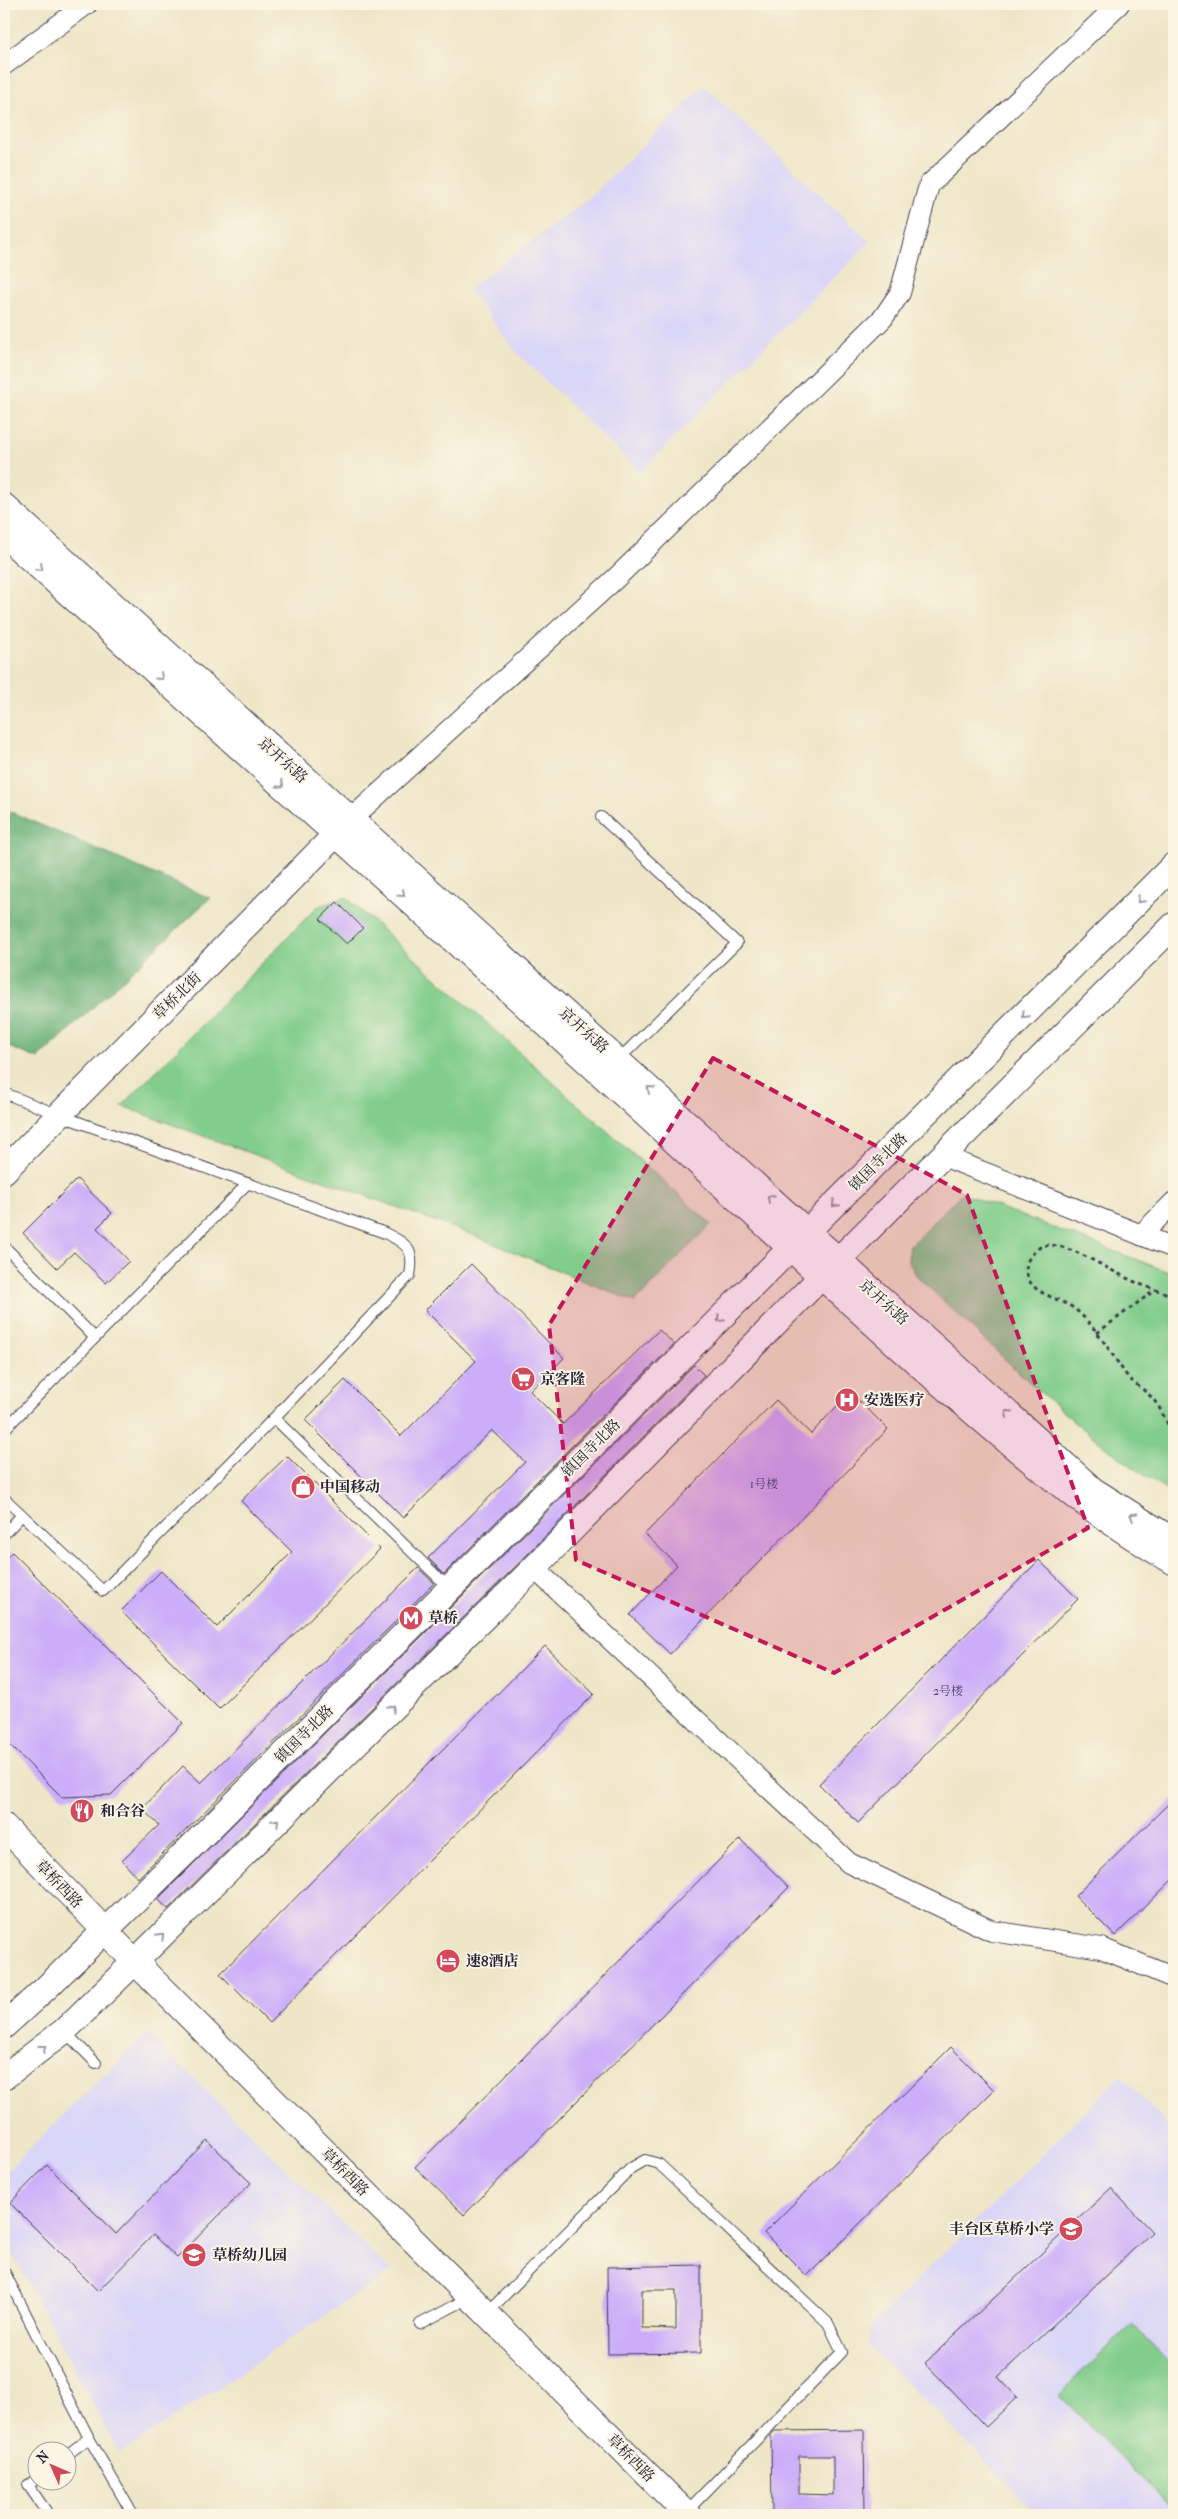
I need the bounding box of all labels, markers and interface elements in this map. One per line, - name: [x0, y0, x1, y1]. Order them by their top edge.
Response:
- one-way arrow: [34, 562, 43, 571]
- one-way arrow: [155, 671, 164, 680]
- street label: 京开东路: [255, 733, 311, 787]
- one-way arrow: [276, 780, 285, 789]
- one-way arrow: [396, 888, 405, 897]
- one-way arrow: [1137, 894, 1146, 903]
- street label: 草桥北街: [149, 968, 205, 1024]
- street label: 京开东路: [556, 1003, 612, 1057]
- one-way arrow: [1022, 1009, 1031, 1018]
- one-way arrow: [646, 1086, 655, 1095]
- street label: 镇国寺北路: [845, 1129, 911, 1195]
- one-way arrow: [767, 1195, 776, 1204]
- one-way arrow: [832, 1198, 841, 1207]
- street label: 京开东路: [856, 1275, 912, 1329]
- one-way arrow: [717, 1313, 726, 1322]
- supermarket icon: 京客隆: [510, 1366, 536, 1392]
- place label: 京客隆: [540, 1370, 585, 1388]
- hospital icon: 安选医疗: [834, 1387, 860, 1413]
- place label: 安选医疗: [864, 1391, 924, 1409]
- one-way arrow: [1004, 1410, 1013, 1419]
- street label: 镇国寺北路: [558, 1415, 624, 1481]
- shop icon: 中国移动: [290, 1474, 316, 1500]
- house number: 1号楼: [750, 1477, 778, 1491]
- place label: 中国移动: [320, 1478, 380, 1496]
- one-way arrow: [1129, 1512, 1138, 1522]
- metro station icon: 草桥: [398, 1605, 424, 1631]
- place label: 草桥: [428, 1609, 458, 1627]
- house number: 2号楼: [933, 1684, 963, 1698]
- street label: 镇国寺北路: [271, 1701, 337, 1767]
- one-way arrow: [386, 1705, 395, 1714]
- restaurant icon: 和合谷: [69, 1798, 95, 1824]
- place label: 和合谷: [100, 1802, 145, 1820]
- one-way arrow: [271, 1819, 280, 1828]
- street label: 草桥西路: [32, 1856, 86, 1912]
- one-way arrow: [155, 1933, 164, 1942]
- hotel icon: 速8酒店: [435, 1948, 461, 1974]
- place label: 速8酒店: [466, 1952, 519, 1970]
- one-way arrow: [37, 2045, 46, 2054]
- street label: 草桥西路: [317, 2144, 373, 2200]
- school or university icon: 丰台区草桥小学: [1058, 2216, 1084, 2242]
- place label: 丰台区草桥小学: [949, 2220, 1054, 2238]
- school or university icon: 草桥幼儿园: [181, 2242, 207, 2268]
- place label: 草桥幼儿园: [212, 2246, 287, 2264]
- street label: 草桥西路: [603, 2430, 659, 2486]
- north arrow: [28, 2442, 78, 2492]
- text: N: [33, 2447, 53, 2467]

